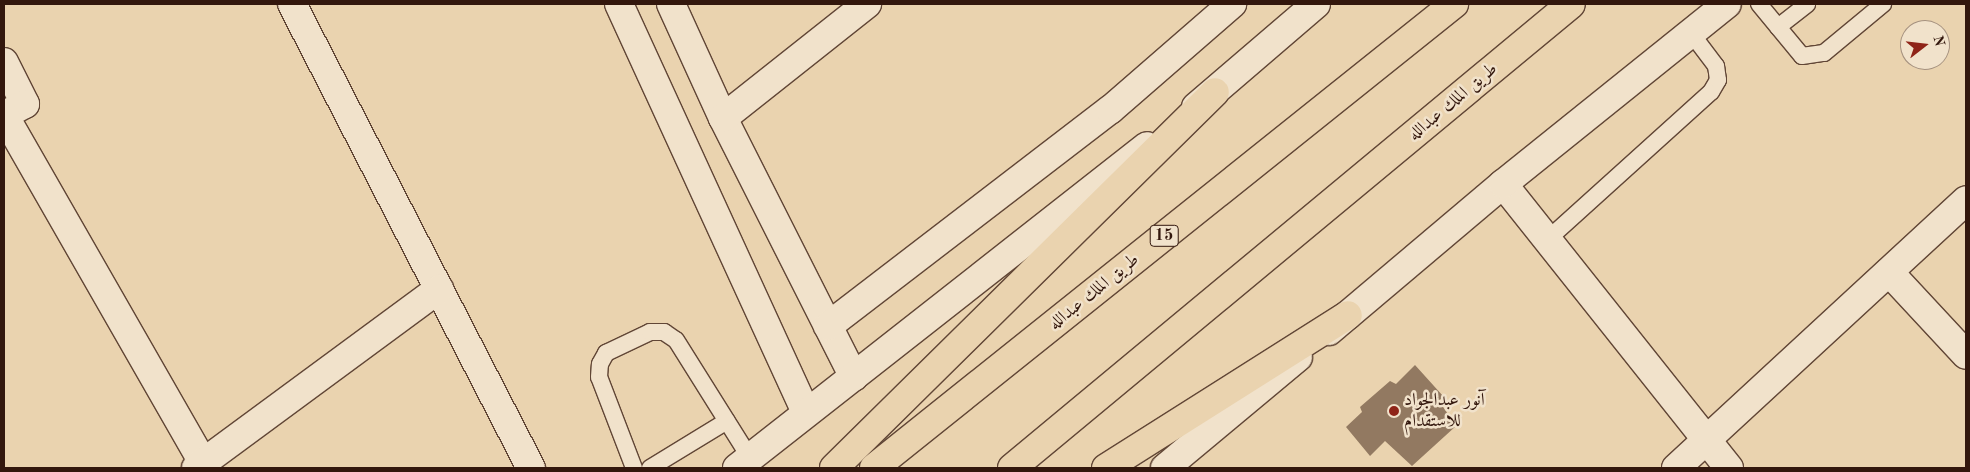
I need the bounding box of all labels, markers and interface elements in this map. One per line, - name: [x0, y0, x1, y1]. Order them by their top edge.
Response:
- north arrow: [1900, 20, 1950, 70]
- text: N: [1930, 34, 1947, 48]
- street label: طريق الملك عبدالله: [1404, 58, 1502, 146]
- road number: 15: [1149, 222, 1179, 250]
- street label: طريق الملك عبدالله: [1044, 249, 1144, 335]
- place label: آنور عبدالجواد للاستقدام: [1404, 390, 1485, 432]
- marker: آنور عبدالجواد للاستقدام: [1388, 405, 1400, 417]

